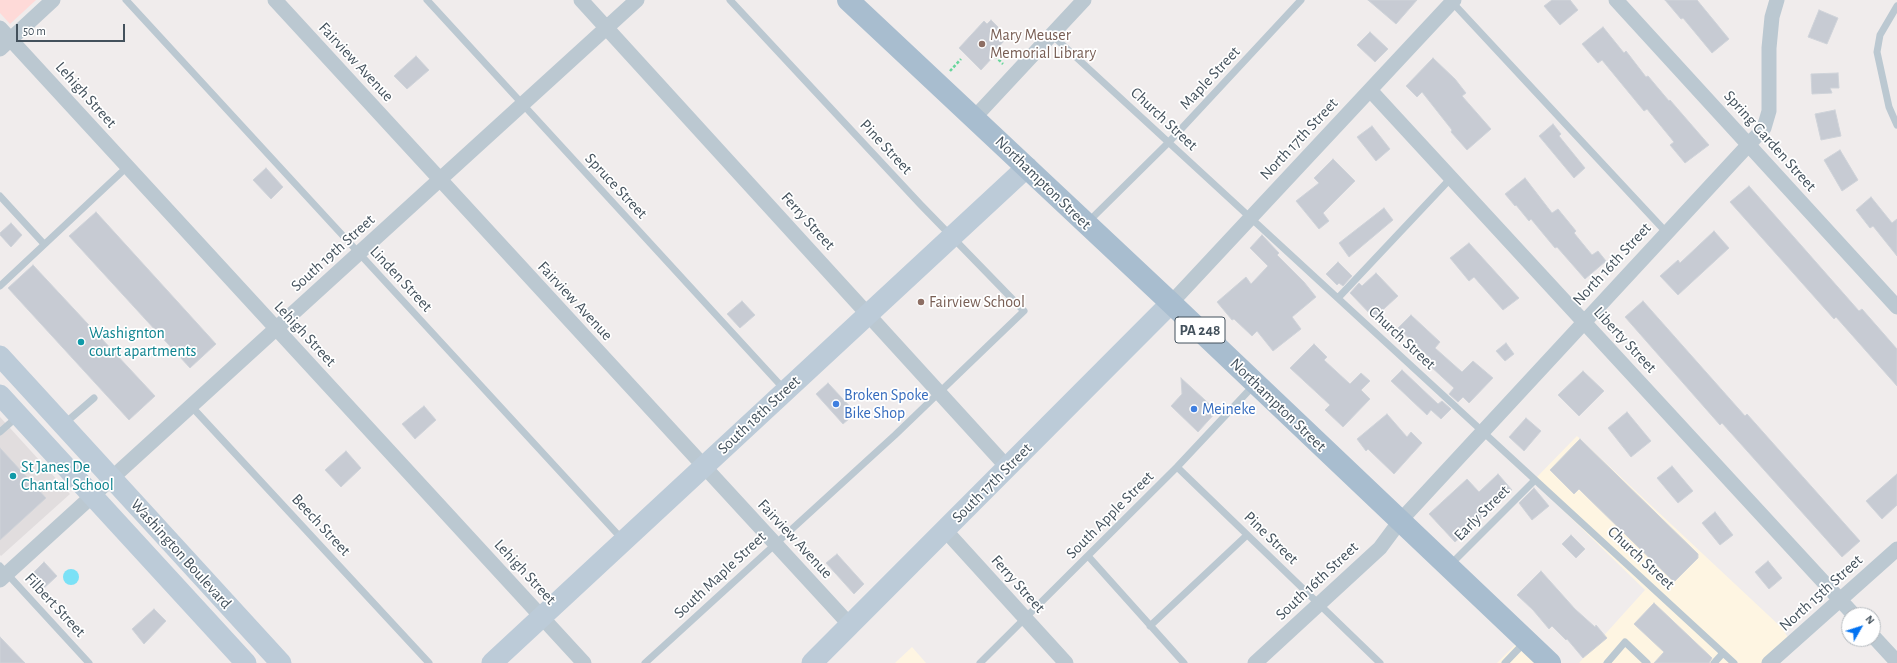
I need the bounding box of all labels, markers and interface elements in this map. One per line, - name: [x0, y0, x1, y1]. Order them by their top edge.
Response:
- scale bar: [18, 16, 127, 42]
- street label: Fairview Avenue: [314, 18, 398, 106]
- text: 50 m: [23, 25, 46, 37]
- place label: Mary Meuser Memorial Library: [990, 25, 1096, 63]
- marker: Mary Meuser Memorial Library: [977, 39, 987, 49]
- street label: Maple Street: [1176, 42, 1244, 114]
- street label: Lehigh Street: [51, 58, 121, 132]
- street label: Church Street: [1127, 83, 1201, 155]
- street label: Spring Garden Street: [1720, 87, 1820, 195]
- street label: North 17th Street: [1256, 94, 1342, 184]
- street label: Pine Street: [856, 116, 916, 178]
- street label: Northampton Street: [991, 132, 1095, 234]
- street label: Spruce Street: [581, 149, 651, 223]
- street label: Ferry Street: [777, 188, 839, 254]
- street label: South 19th Street: [287, 210, 379, 296]
- street label: North 16th Street: [1569, 219, 1655, 309]
- street label: Linden Street: [366, 242, 436, 316]
- street label: Fairview Avenue: [533, 257, 617, 345]
- place label: Fairview School: [929, 292, 1025, 312]
- street label: Lehigh Street: [270, 297, 340, 371]
- marker: Fairview School: [916, 297, 926, 307]
- street label: Church Street: [1365, 302, 1439, 374]
- street label: Liberty Street: [1589, 303, 1661, 377]
- road number: PA 248: [1175, 317, 1225, 343]
- place label: Washignton court apartments: [89, 323, 196, 361]
- marker: Washignton court apartments: [76, 337, 86, 347]
- street label: Northampton Street: [1226, 354, 1330, 456]
- street label: South 18th Street: [714, 372, 804, 458]
- place label: Broken Spoke Bike Shop: [844, 385, 929, 423]
- marker: Broken Spoke Bike Shop: [831, 399, 841, 409]
- place label: Meineke: [1202, 399, 1256, 419]
- marker: Meineke: [1189, 404, 1199, 414]
- street label: South 17th Street: [948, 439, 1036, 527]
- place label: St Janes De Chantal School: [21, 457, 114, 495]
- street label: South Apple Street: [1062, 467, 1158, 563]
- marker: St Janes De Chantal School: [8, 471, 18, 481]
- street label: Early Street: [1450, 481, 1514, 545]
- street label: Beech Street: [287, 490, 355, 560]
- street label: Washington Boulevard: [127, 495, 235, 613]
- street label: Fairview Avenue: [753, 495, 837, 583]
- street label: Pine Street: [1240, 507, 1302, 569]
- street label: Church Street: [1604, 522, 1678, 594]
- street label: South Maple Street: [670, 527, 770, 623]
- street label: Lehigh Street: [490, 535, 560, 609]
- street label: South 16th Street: [1272, 538, 1362, 624]
- street label: Ferry Street: [987, 551, 1049, 617]
- street label: North 15th Street: [1775, 551, 1867, 635]
- street label: Filbert Street: [20, 569, 90, 641]
- north arrow: [1841, 607, 1881, 647]
- text: N: [1863, 613, 1877, 626]

